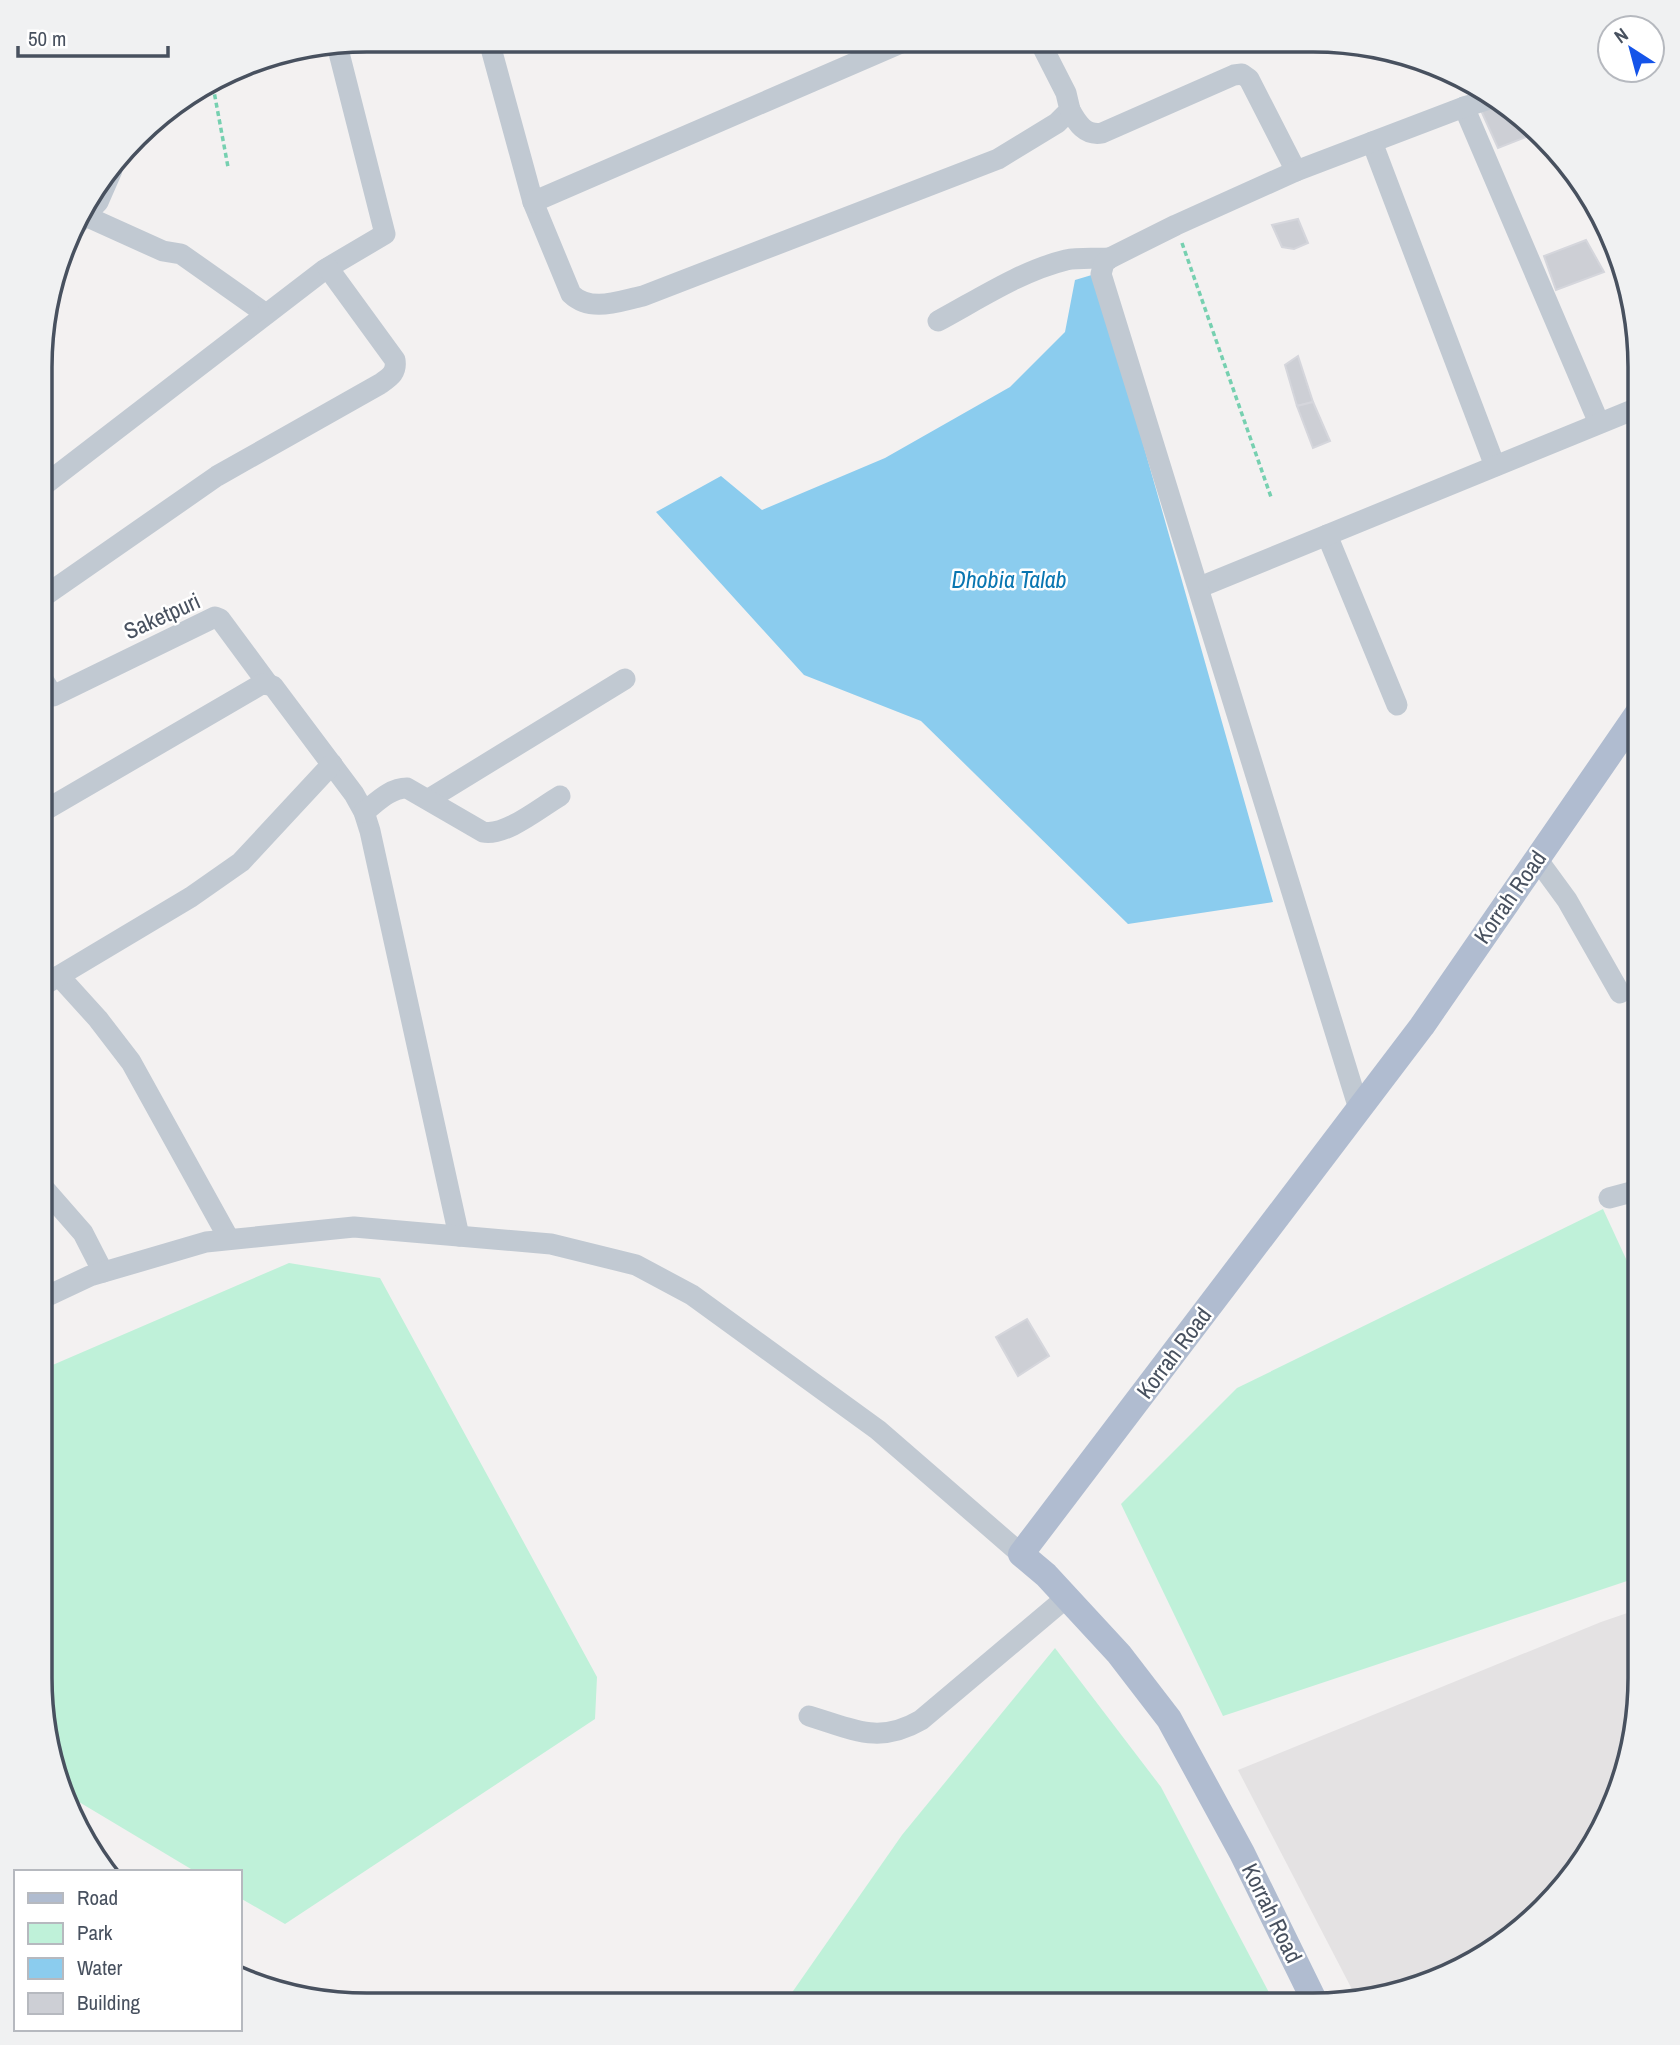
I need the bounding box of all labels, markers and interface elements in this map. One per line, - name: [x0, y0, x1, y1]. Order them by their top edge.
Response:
- scale bar: [18, 14, 168, 58]
- north arrow: [1596, 14, 1666, 84]
- text: N: [1609, 21, 1633, 49]
- text: 50 m: [28, 24, 66, 53]
- water label: Dhobia Talab: [951, 563, 1067, 595]
- street label: Saketpuri: [119, 585, 205, 646]
- street label: Korrah Road: [1466, 844, 1553, 949]
- street label: Korrah Road: [1129, 1301, 1218, 1405]
- street label: Korrah Road: [1235, 1858, 1310, 1968]
- legend: [14, 1870, 242, 2031]
- text: Road: [77, 1883, 118, 1912]
- text: Park: [77, 1918, 113, 1947]
- text: Water: [77, 1953, 123, 1982]
- text: Building: [77, 1988, 141, 2017]

